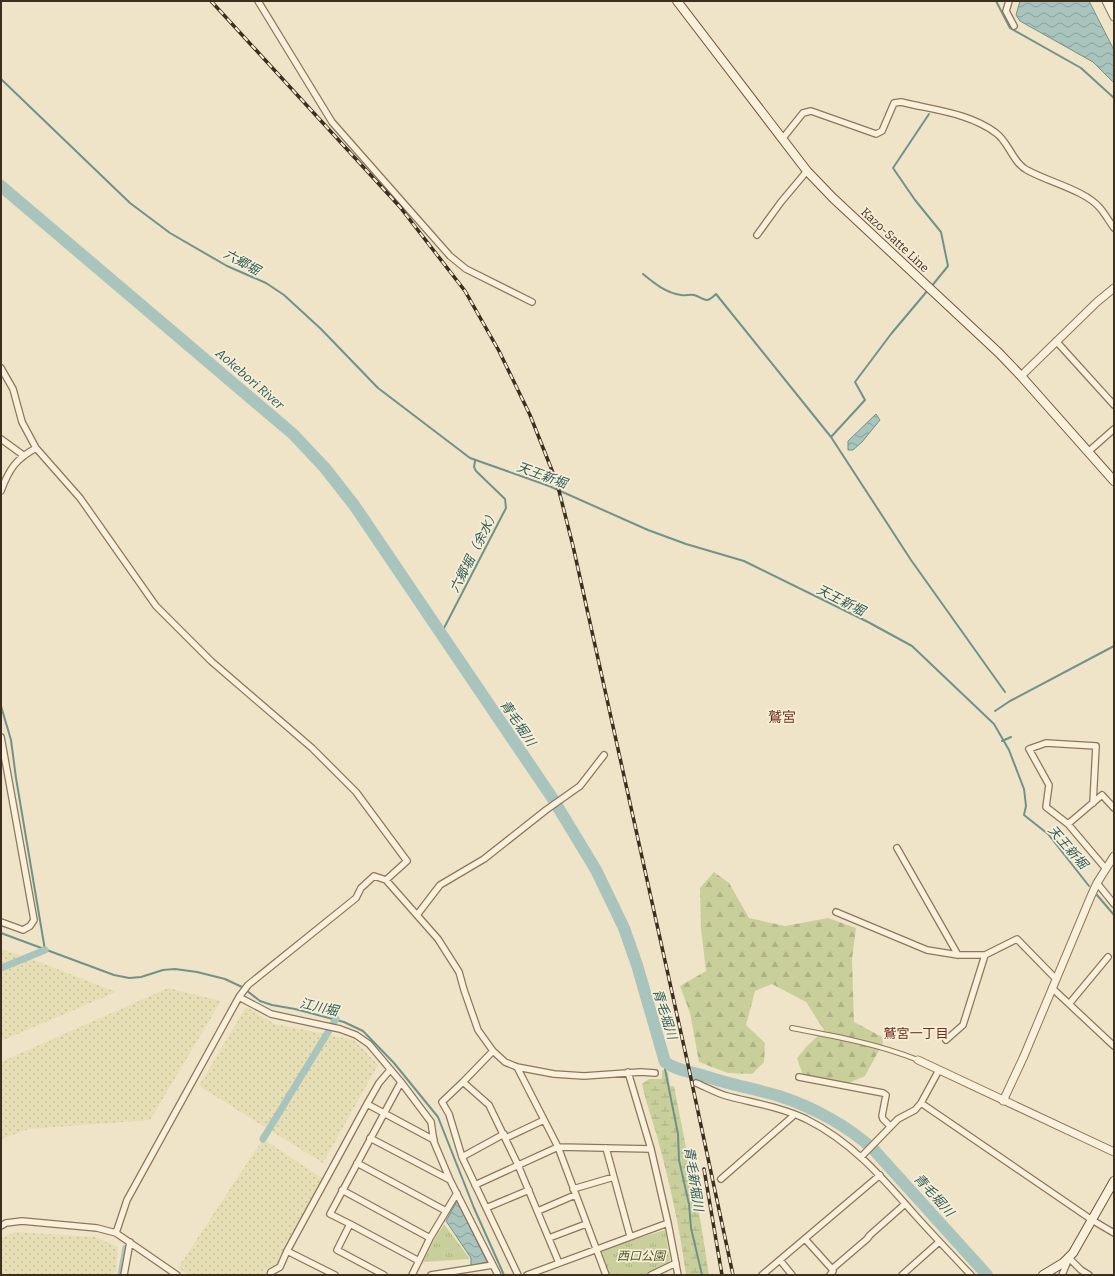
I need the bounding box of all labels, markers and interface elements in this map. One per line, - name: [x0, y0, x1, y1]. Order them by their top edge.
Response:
- street label: Kazo-Satte Line: [858, 205, 932, 275]
- water label: 六郷堀: [221, 246, 264, 279]
- water label: Aokebori River: [212, 345, 288, 413]
- water label: 天王新堀: [515, 459, 571, 492]
- water label: 六郷堀（余水）: [447, 507, 501, 595]
- water label: 天王新堀: [814, 582, 869, 619]
- water label: 青毛堀川: [497, 697, 540, 750]
- district label: 鷲宮: [768, 709, 796, 726]
- water label: 天王新堀: [1045, 822, 1092, 873]
- water label: 青毛堀川: [650, 987, 680, 1043]
- water label: 江川堀: [298, 995, 342, 1019]
- district label: 鷲宮一丁目: [883, 1026, 949, 1041]
- water label: 青毛新堀川: [682, 1146, 707, 1214]
- water label: 青毛堀川: [911, 1171, 958, 1221]
- park label: 西口公園: [617, 1249, 667, 1263]

